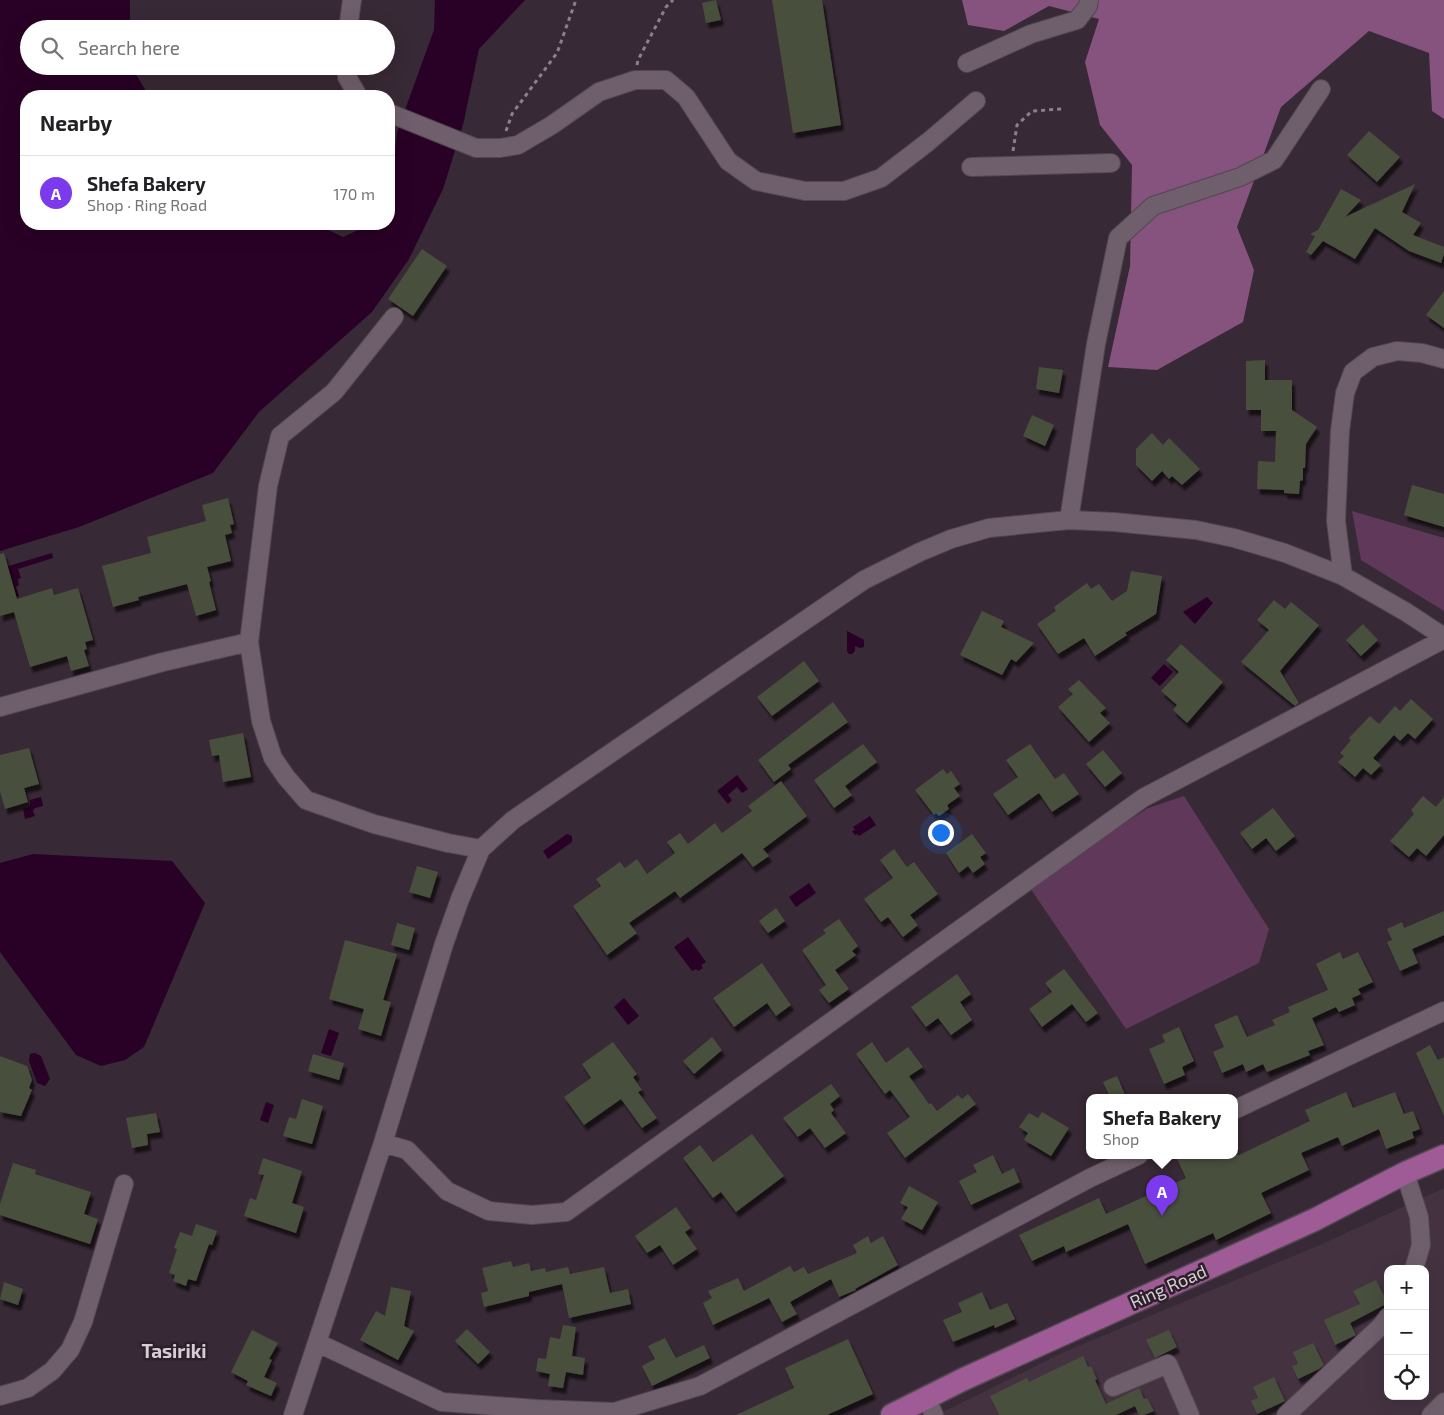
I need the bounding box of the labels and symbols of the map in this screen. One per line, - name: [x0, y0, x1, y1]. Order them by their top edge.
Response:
- your location: [928, 820, 954, 846]
- pin: A: [1146, 1175, 1178, 1216]
- street label: Ring Road: [1126, 1259, 1210, 1313]
- district label: Tasiriki: [141, 1339, 207, 1362]

